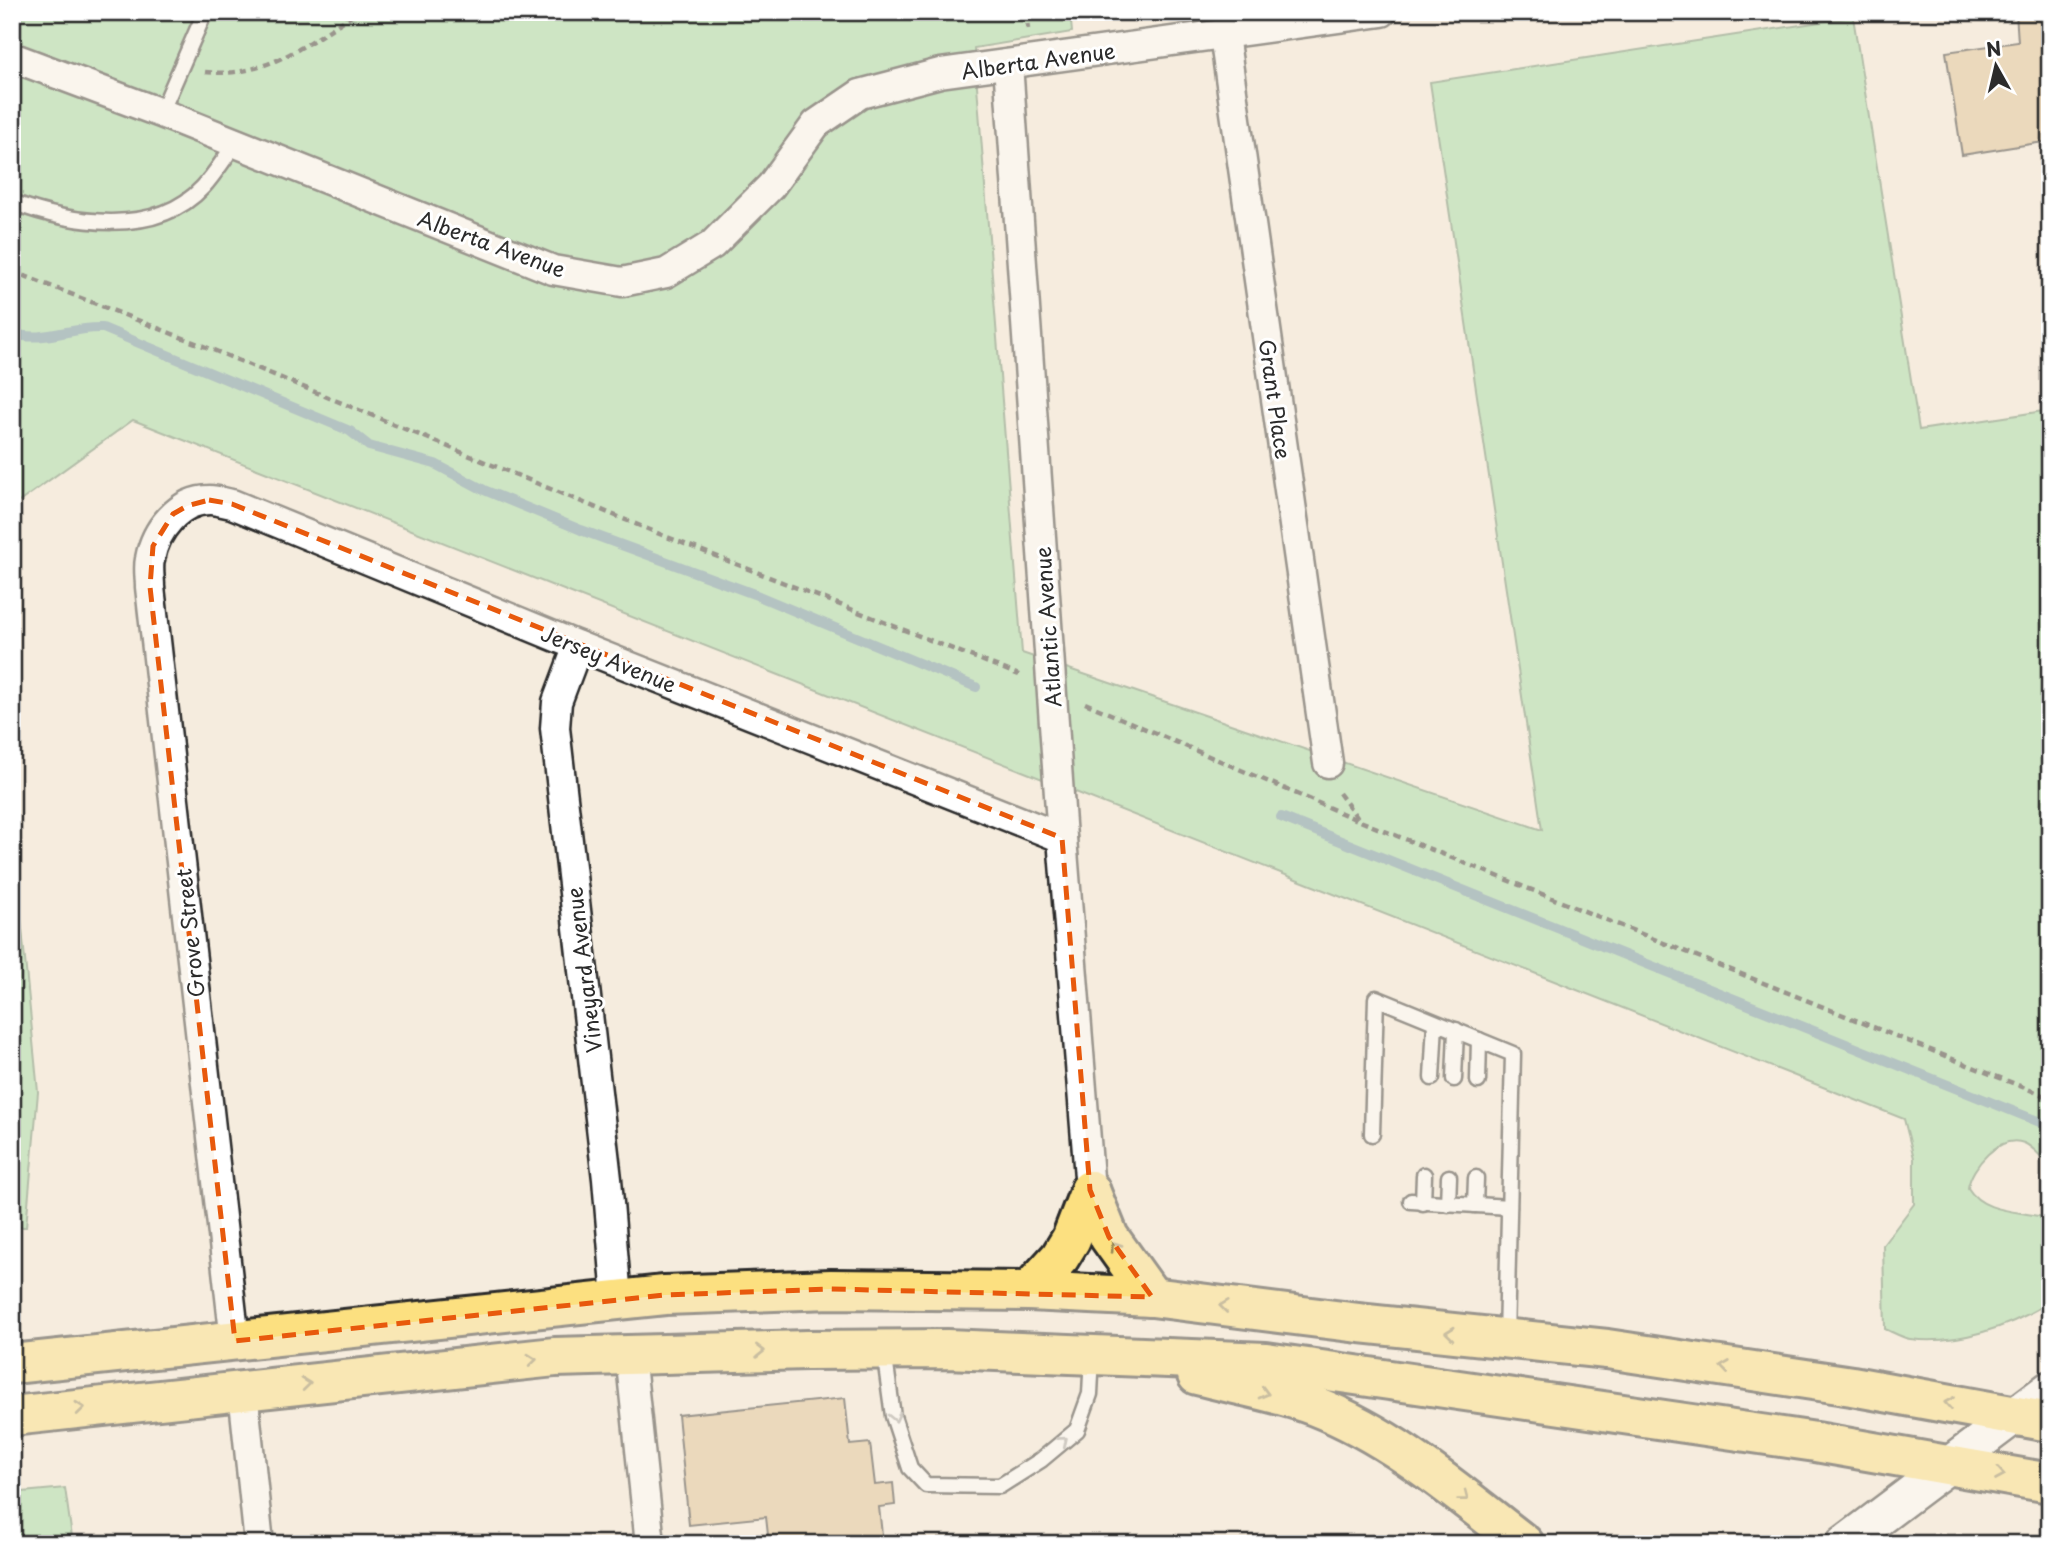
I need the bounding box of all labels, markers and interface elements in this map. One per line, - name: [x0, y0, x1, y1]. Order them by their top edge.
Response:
- north arrow: [1960, 32, 2030, 102]
- street label: Alberta Avenue: [959, 33, 1117, 87]
- text: N: [1984, 33, 2003, 63]
- street label: Alberta Avenue: [414, 201, 570, 285]
- street label: Grant Place: [1252, 337, 1300, 461]
- street label: Atlantic Avenue: [1025, 546, 1069, 708]
- street label: Jersey Avenue: [537, 616, 681, 700]
- street label: Grove Street: [166, 867, 212, 999]
- street label: Vineyard Avenue: [557, 885, 609, 1055]
- one-way arrow: [1111, 1241, 1124, 1254]
- one-way arrow: [1218, 1298, 1230, 1313]
- one-way arrow: [1444, 1325, 1456, 1340]
- one-way arrow: [755, 1343, 766, 1359]
- one-way arrow: [527, 1352, 538, 1367]
- one-way arrow: [1719, 1359, 1730, 1374]
- one-way arrow: [301, 1377, 312, 1392]
- one-way arrow: [1258, 1385, 1270, 1399]
- one-way arrow: [1943, 1396, 1955, 1411]
- one-way arrow: [74, 1401, 86, 1416]
- one-way arrow: [886, 1411, 901, 1423]
- one-way arrow: [1055, 1437, 1068, 1450]
- one-way arrow: [1994, 1466, 2006, 1481]
- one-way arrow: [1456, 1489, 1468, 1502]

